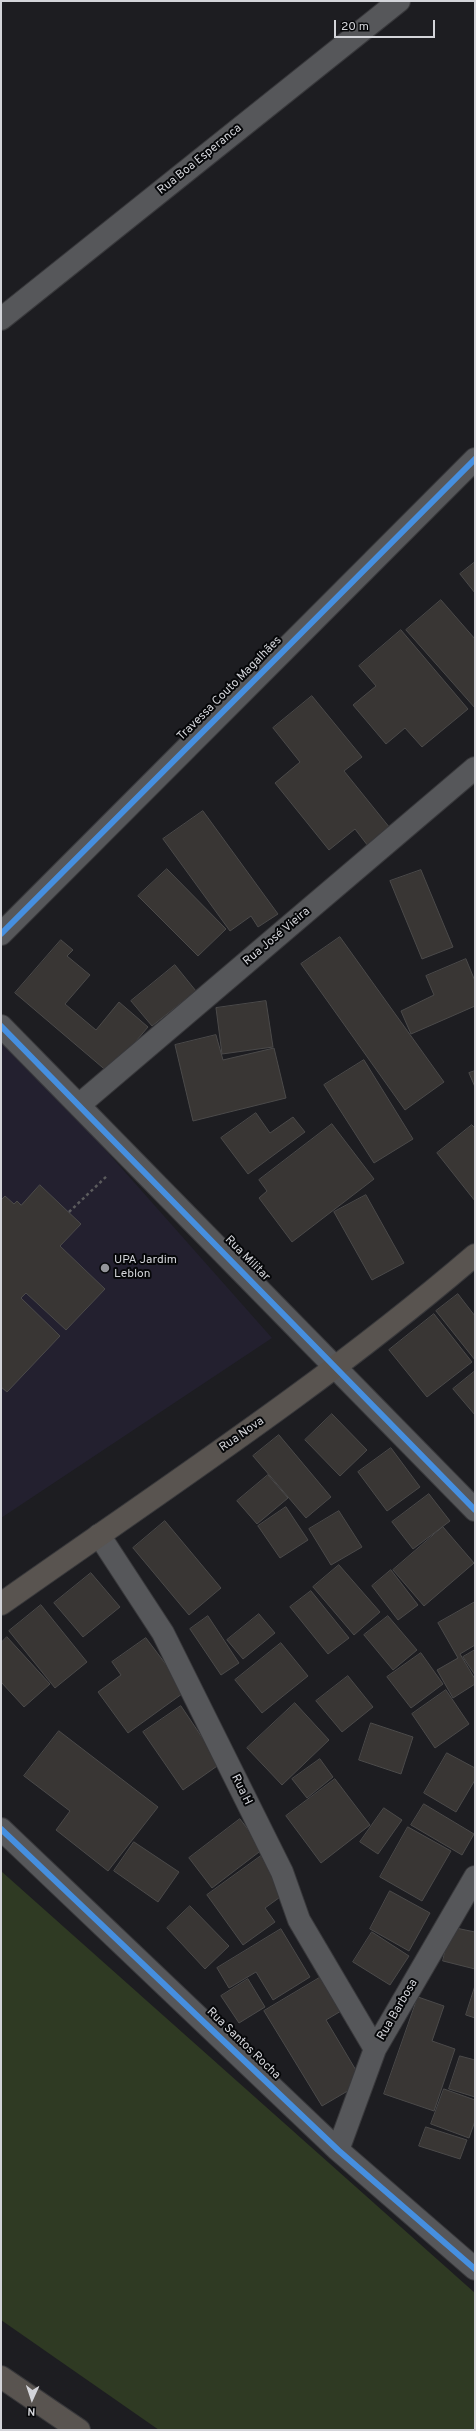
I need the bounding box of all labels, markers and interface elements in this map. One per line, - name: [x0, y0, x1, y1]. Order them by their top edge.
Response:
- scale bar: [336, 12, 437, 38]
- text: 20 m: [341, 19, 369, 35]
- street label: Rua Boa Esperanca: [155, 122, 245, 198]
- street label: Travessa Couto Magalhães: [175, 634, 285, 744]
- street label: Rua José Vieira: [241, 905, 313, 969]
- street label: Rua Militar: [221, 1233, 273, 1285]
- place label: UPA Jardim Leblon: [114, 1254, 177, 1282]
- marker: UPA Jardim Leblon: [99, 1262, 111, 1274]
- street label: Rua Nova: [217, 1414, 267, 1456]
- street label: Rua H: [227, 1772, 255, 1808]
- street label: Rua Barbosa: [375, 1977, 421, 2043]
- street label: Rua Santos Rocha: [203, 2005, 283, 2083]
- north arrow: [12, 2379, 52, 2419]
- text: N: [27, 2404, 36, 2418]

